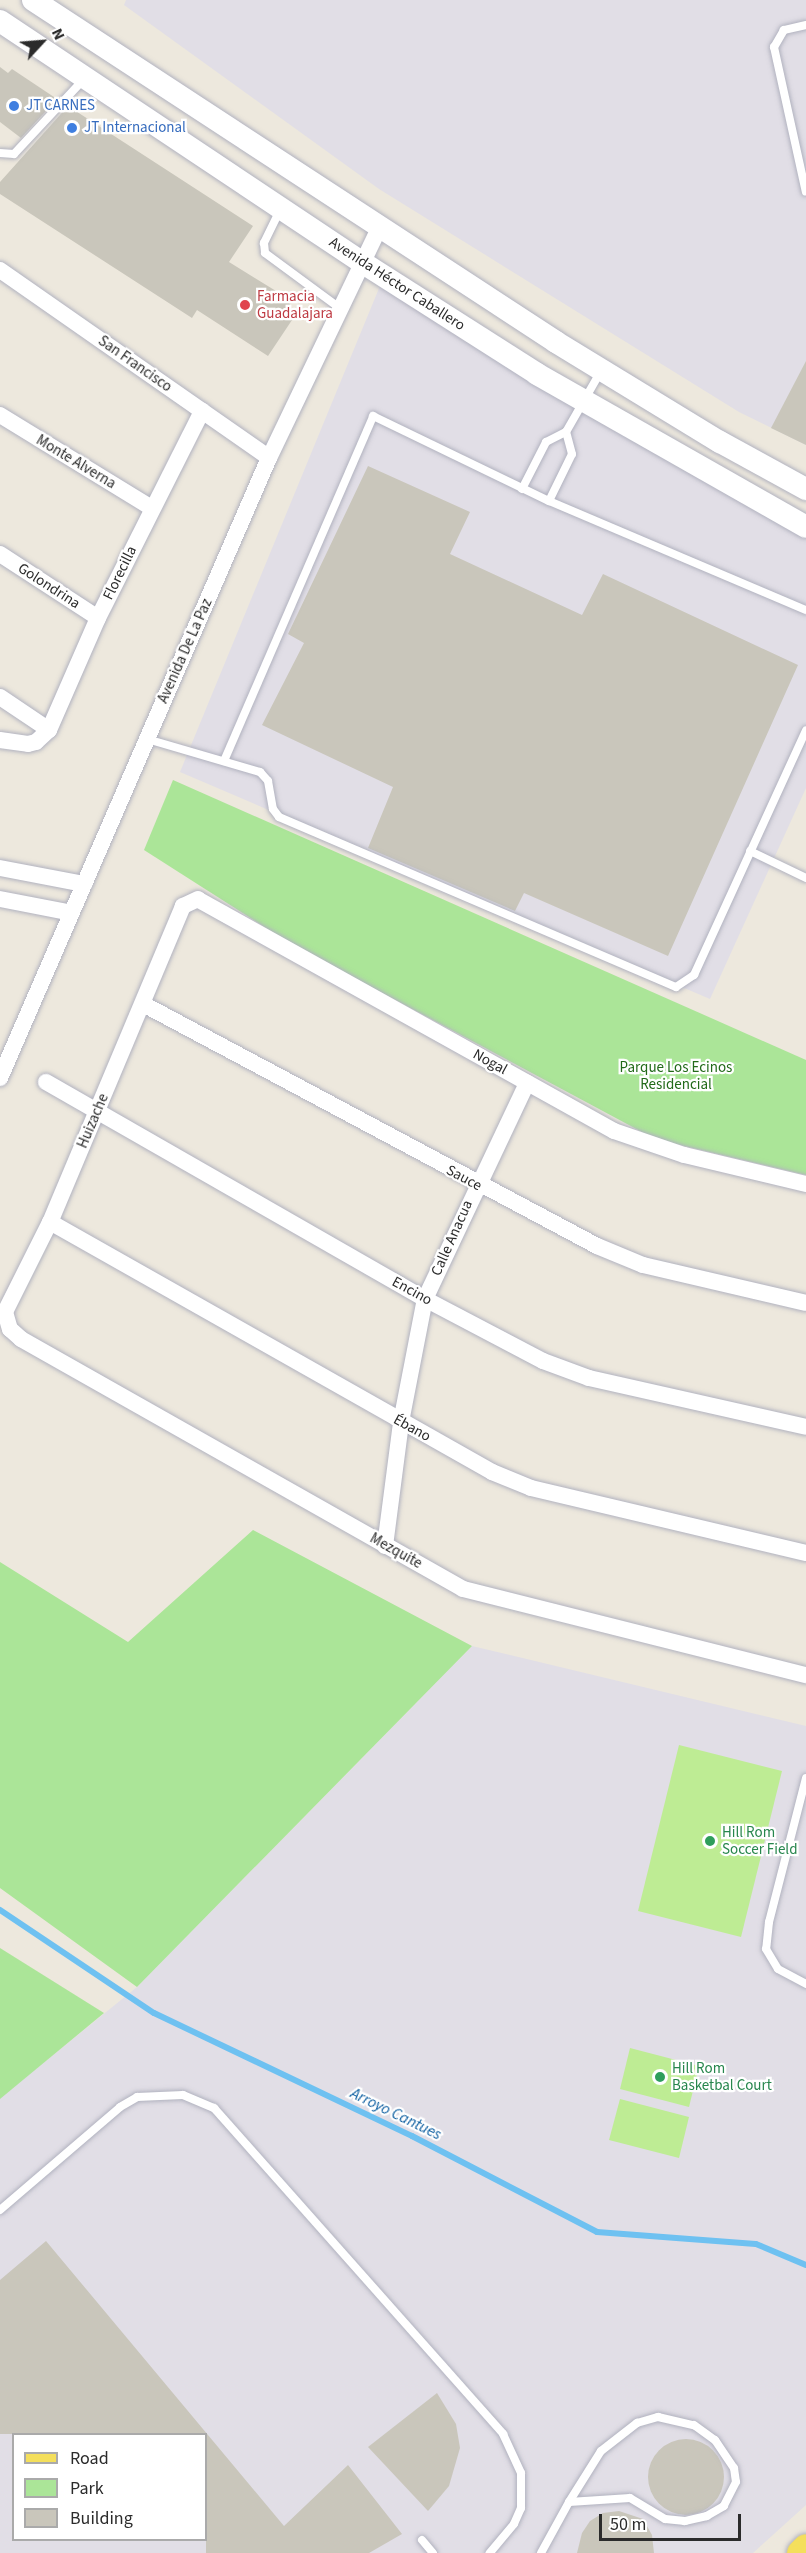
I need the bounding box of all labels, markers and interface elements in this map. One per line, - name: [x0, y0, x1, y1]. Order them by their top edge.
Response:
- north arrow: [12, 12, 72, 72]
- text: N: [46, 24, 70, 44]
- place label: JT CARNES: [26, 97, 95, 115]
- marker: JT CARNES: [7, 99, 21, 113]
- place label: JT Internacional: [84, 119, 186, 137]
- marker: JT Internacional: [65, 121, 79, 135]
- street label: Avenida Héctor Caballero: [326, 233, 468, 335]
- place label: Farmacia Guadalajara: [257, 287, 333, 322]
- marker: Farmacia Guadalajara: [238, 298, 252, 312]
- street label: San Francisco: [95, 332, 175, 396]
- street label: Monte Alverna: [33, 431, 119, 493]
- street label: Florecilla: [99, 543, 141, 603]
- street label: Golondrina: [15, 559, 83, 613]
- street label: Avenida De La Paz: [154, 596, 216, 706]
- street label: Nogal: [470, 1045, 510, 1079]
- park label: Parque Los Ecinos Residencial: [620, 1058, 732, 1093]
- street label: Huizache: [73, 1091, 113, 1151]
- street label: Sauce: [443, 1161, 485, 1195]
- street label: Calle Anacua: [427, 1197, 477, 1279]
- street label: Encino: [389, 1273, 435, 1309]
- street label: Ébano: [390, 1410, 434, 1446]
- street label: Mezquite: [367, 1529, 425, 1573]
- place label: Hill Rom Soccer Field: [722, 1823, 798, 1858]
- marker: Hill Rom Soccer Field: [703, 1834, 717, 1848]
- place label: Hill Rom Basketbal Court: [672, 2059, 772, 2094]
- marker: Hill Rom Basketbal Court: [653, 2070, 667, 2084]
- water label: Arroyo Cantues: [347, 2084, 445, 2144]
- legend: [12, 2433, 207, 2541]
- text: Road: [70, 2446, 109, 2471]
- text: Park: [70, 2476, 104, 2501]
- scale bar: [602, 2502, 744, 2540]
- text: Building: [70, 2506, 133, 2531]
- text: 50 m: [610, 2512, 646, 2537]

